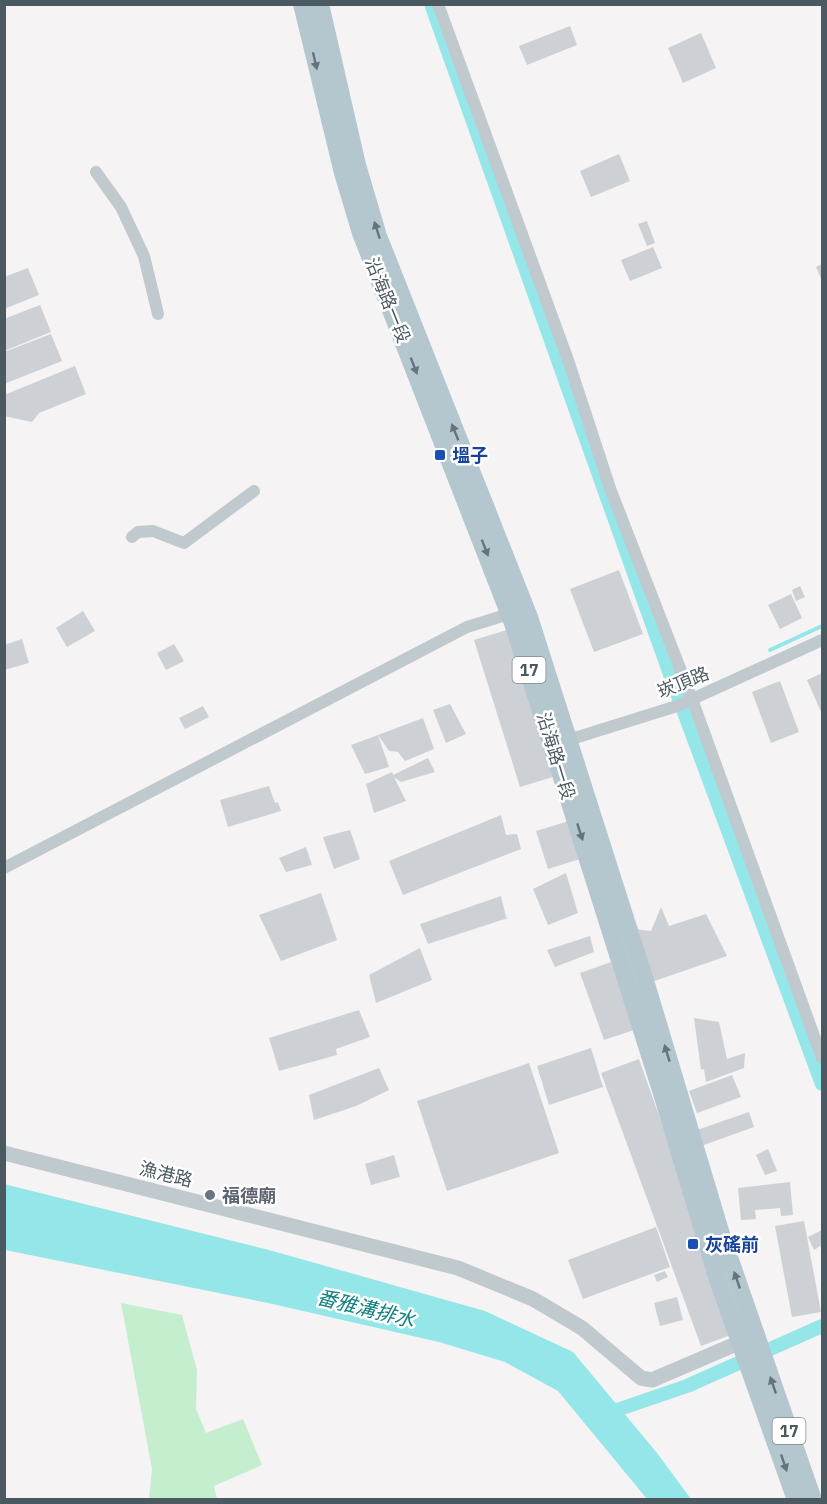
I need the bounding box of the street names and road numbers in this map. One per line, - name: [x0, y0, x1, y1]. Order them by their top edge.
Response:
- street label: 沿海路一段: [360, 254, 416, 346]
- road number: 17: [512, 657, 546, 683]
- street label: 崁頂路: [654, 661, 712, 703]
- street label: 沿海路一段: [532, 710, 580, 802]
- street label: 漁港路: [137, 1156, 195, 1192]
- road number: 17: [772, 1418, 806, 1444]

